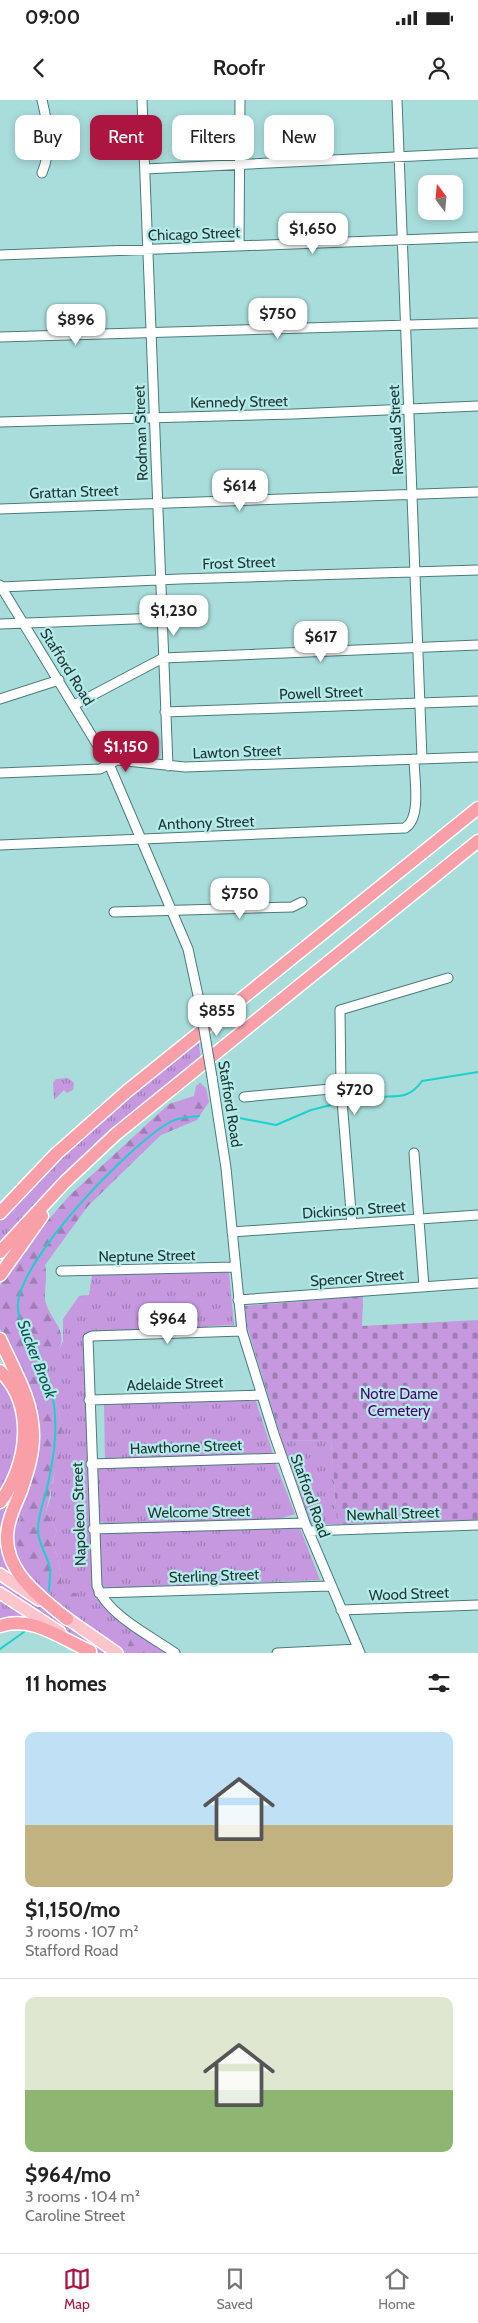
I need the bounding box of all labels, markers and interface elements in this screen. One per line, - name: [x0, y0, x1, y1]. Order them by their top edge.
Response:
- text: 09:00: [25, 6, 80, 29]
- icon: back: [25, 54, 53, 82]
- text: Roofr: [213, 54, 265, 81]
- icon: person: [425, 54, 453, 82]
- chip: Buy: [15, 115, 80, 160]
- chip: Rent: [90, 115, 162, 160]
- chip: Filters: [172, 115, 254, 160]
- chip: New: [264, 115, 334, 160]
- north arrow: [418, 175, 462, 220]
- map controls: [418, 175, 463, 220]
- pin: $1,650: [272, 212, 354, 255]
- text: $1,650: [289, 219, 337, 238]
- street label: Chicago Street: [148, 223, 240, 245]
- pin: $750: [248, 298, 308, 340]
- pin: $896: [46, 304, 106, 346]
- text: $750: [259, 304, 297, 323]
- text: $896: [58, 310, 94, 329]
- street label: Rodman Street: [130, 385, 152, 481]
- street label: Renaud Street: [385, 385, 407, 475]
- street label: Kennedy Street: [190, 392, 288, 412]
- pin: $614: [210, 470, 270, 512]
- text: $614: [223, 476, 257, 495]
- street label: Grattan Street: [29, 481, 119, 503]
- street label: Frost Street: [202, 553, 276, 573]
- pin: $1,230: [133, 594, 215, 637]
- text: $1,230: [150, 601, 198, 620]
- pin: $617: [291, 620, 351, 663]
- street label: Stafford Road: [36, 625, 98, 709]
- text: $617: [305, 627, 337, 646]
- street label: Powell Street: [279, 683, 363, 703]
- pin: $1,150: [85, 730, 167, 773]
- text: $1,150: [104, 737, 148, 756]
- street label: Lawton Street: [192, 741, 282, 763]
- street label: Anthony Street: [157, 812, 255, 834]
- pin: $750: [210, 878, 270, 920]
- text: $750: [221, 884, 259, 903]
- pin: $855: [187, 994, 247, 1037]
- text: $855: [199, 1001, 235, 1020]
- street label: Stafford Road: [214, 1059, 246, 1149]
- pin: $720: [325, 1074, 385, 1116]
- text: $720: [336, 1080, 374, 1099]
- street label: Dickinson Street: [302, 1197, 406, 1223]
- street label: Neptune Street: [98, 1246, 196, 1266]
- street label: Spencer Street: [309, 1266, 405, 1290]
- pin: $964: [138, 1302, 198, 1345]
- text: $964: [149, 1309, 187, 1328]
- water label: Sucker Brook: [13, 1317, 61, 1402]
- street label: Adelaide Street: [126, 1373, 224, 1395]
- park label: Notre Dame Cemetery: [360, 1385, 438, 1420]
- street label: Hawthorne Street: [129, 1436, 243, 1458]
- street label: Stafford Road: [287, 1452, 333, 1540]
- street label: Napoleon Street: [68, 1462, 90, 1566]
- street label: Welcome Street: [148, 1502, 250, 1522]
- street label: Newhall Street: [346, 1503, 440, 1525]
- street label: Sterling Street: [168, 1565, 260, 1587]
- street label: Wood Street: [369, 1584, 449, 1604]
- icon: filters: [425, 1669, 453, 1697]
- text: 11 homes: [25, 1671, 107, 1696]
- icon: home: [194, 1764, 284, 1854]
- text: $1,150/mo: [25, 1897, 120, 1922]
- text: 3 rooms · 107 m²: [25, 1922, 139, 1941]
- text: Stafford Road: [25, 1941, 118, 1960]
- icon: home: [194, 2030, 284, 2120]
- text: $964/mo: [25, 2162, 111, 2187]
- text: 3 rooms · 104 m²: [25, 2187, 140, 2206]
- text: Caroline Street: [25, 2206, 125, 2225]
- tab: Map: [63, 2265, 91, 2313]
- tab: Saved: [216, 2265, 253, 2313]
- tab: Home: [378, 2265, 415, 2313]

